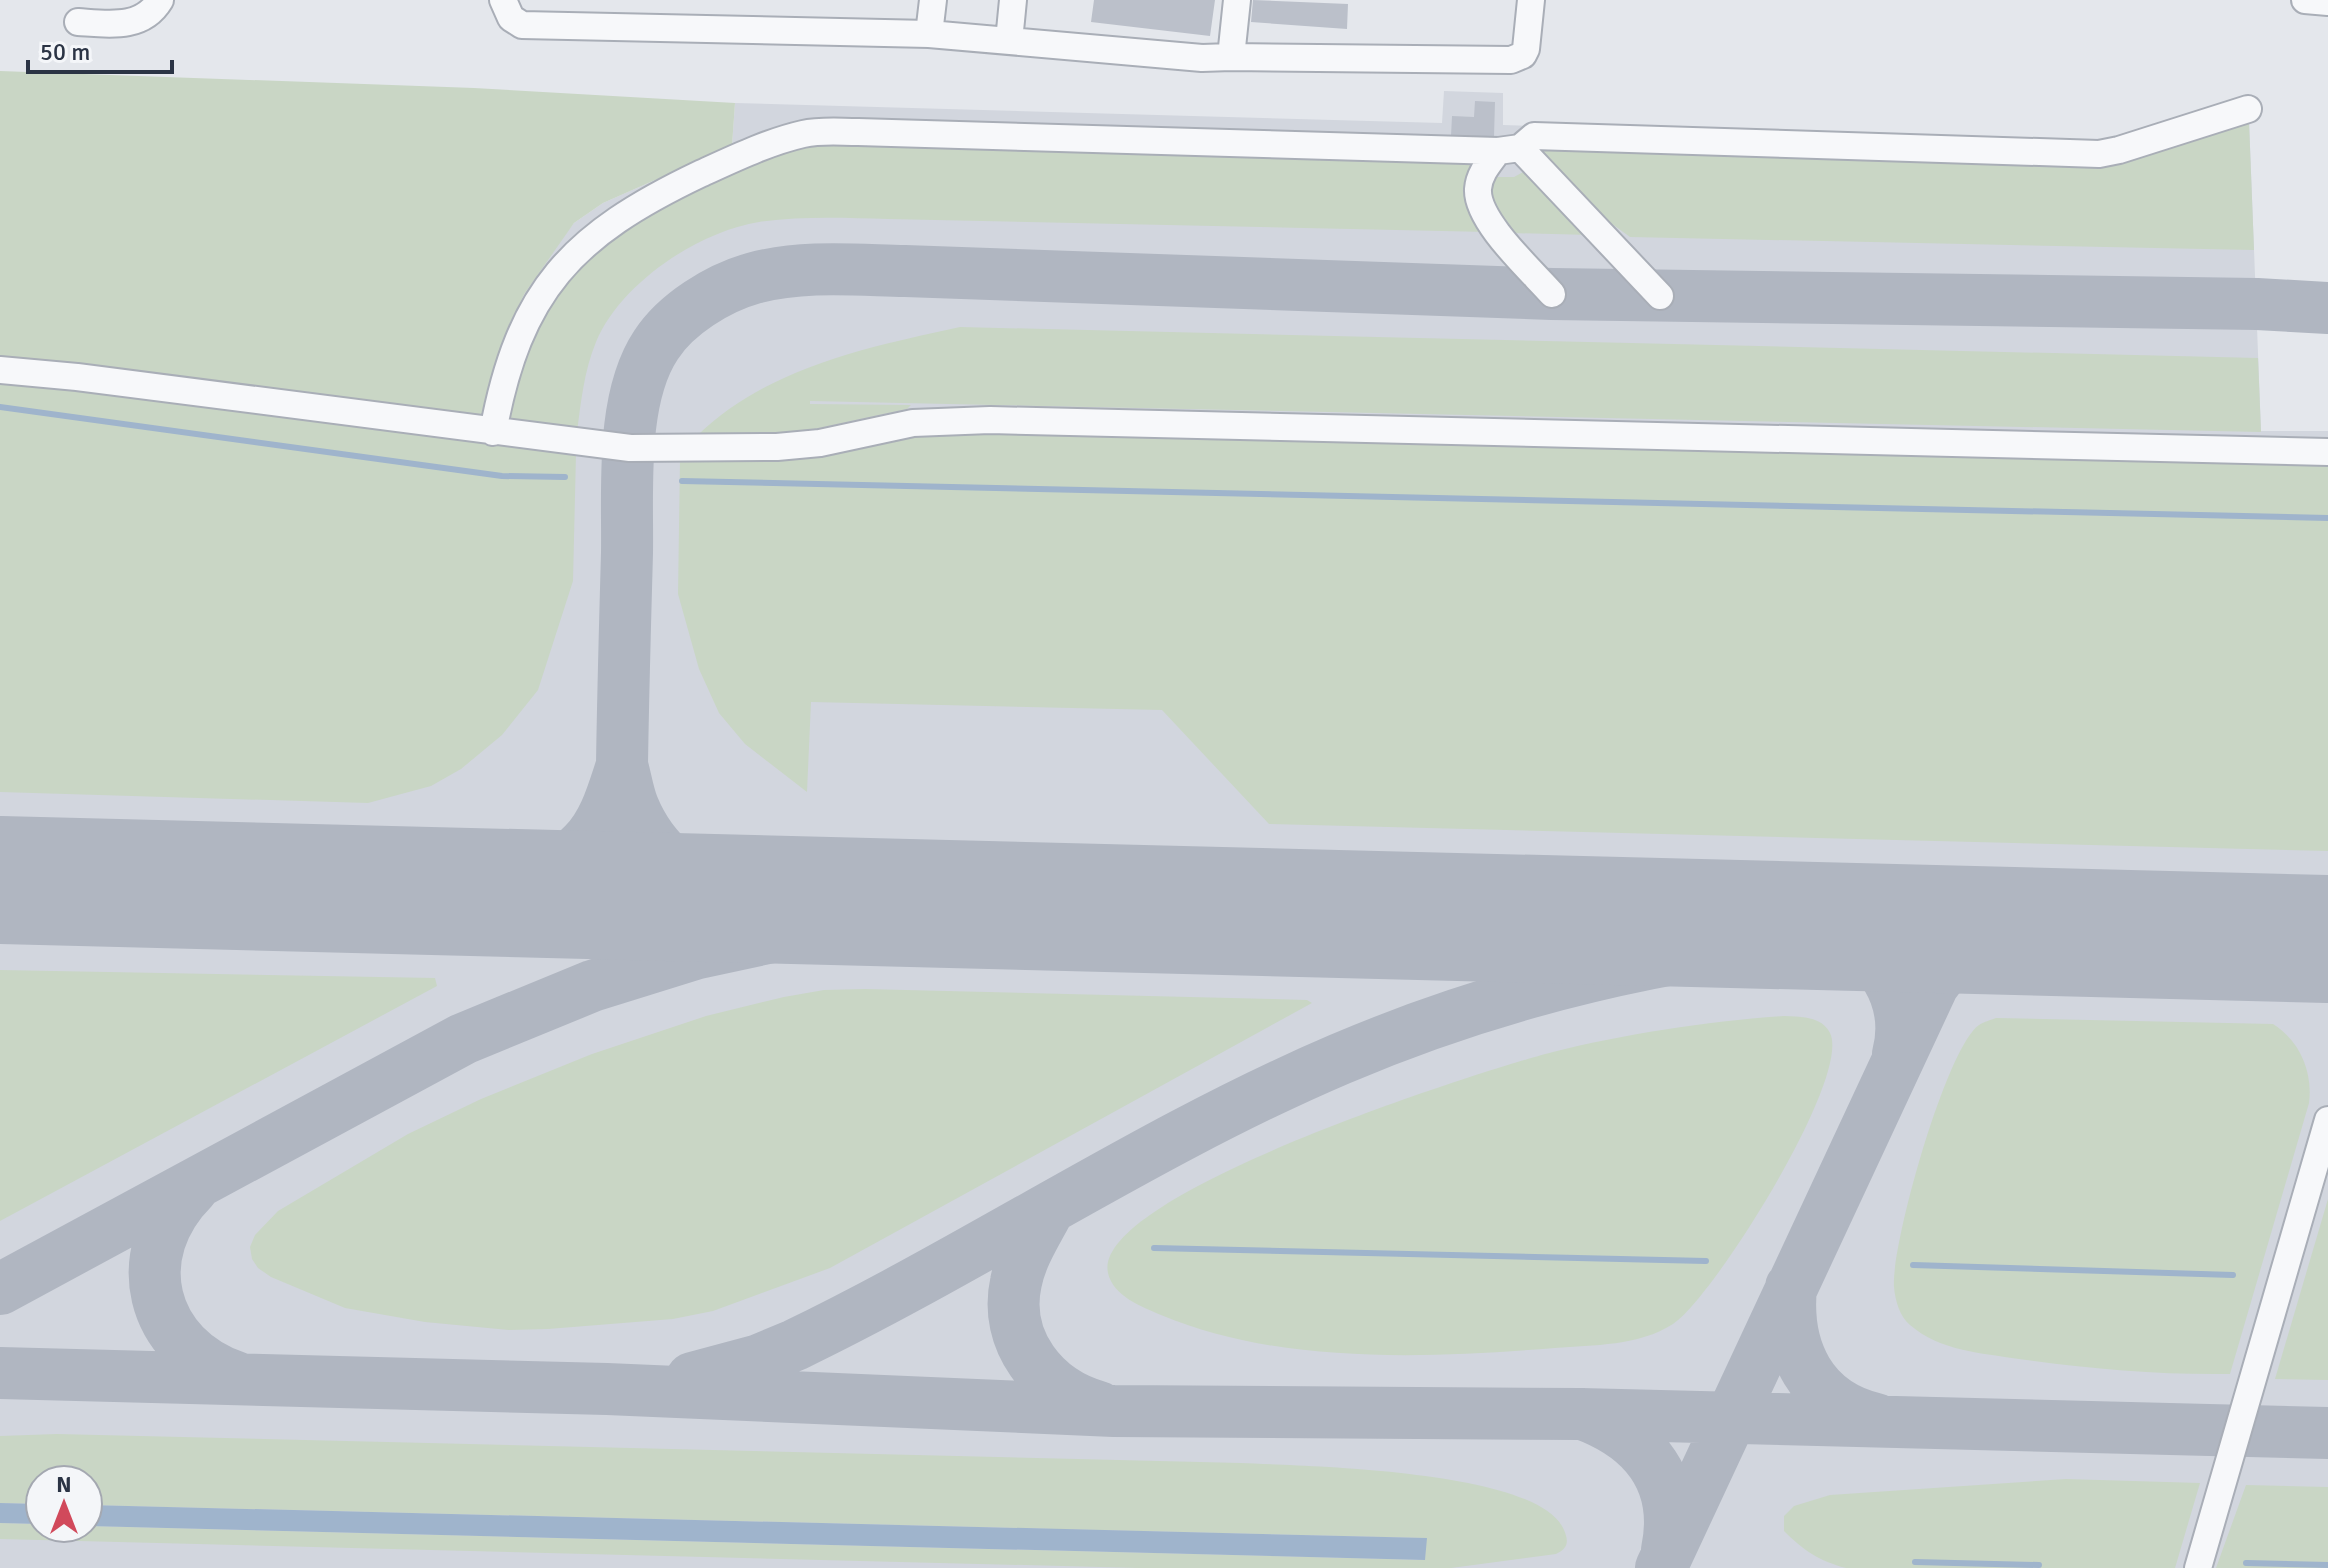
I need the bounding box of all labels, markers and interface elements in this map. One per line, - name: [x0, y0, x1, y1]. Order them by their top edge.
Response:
- scale bar: [28, 24, 172, 74]
- text: 50 m: [40, 37, 90, 67]
- north arrow: [24, 1464, 104, 1544]
- text: N: [56, 1471, 72, 1498]

